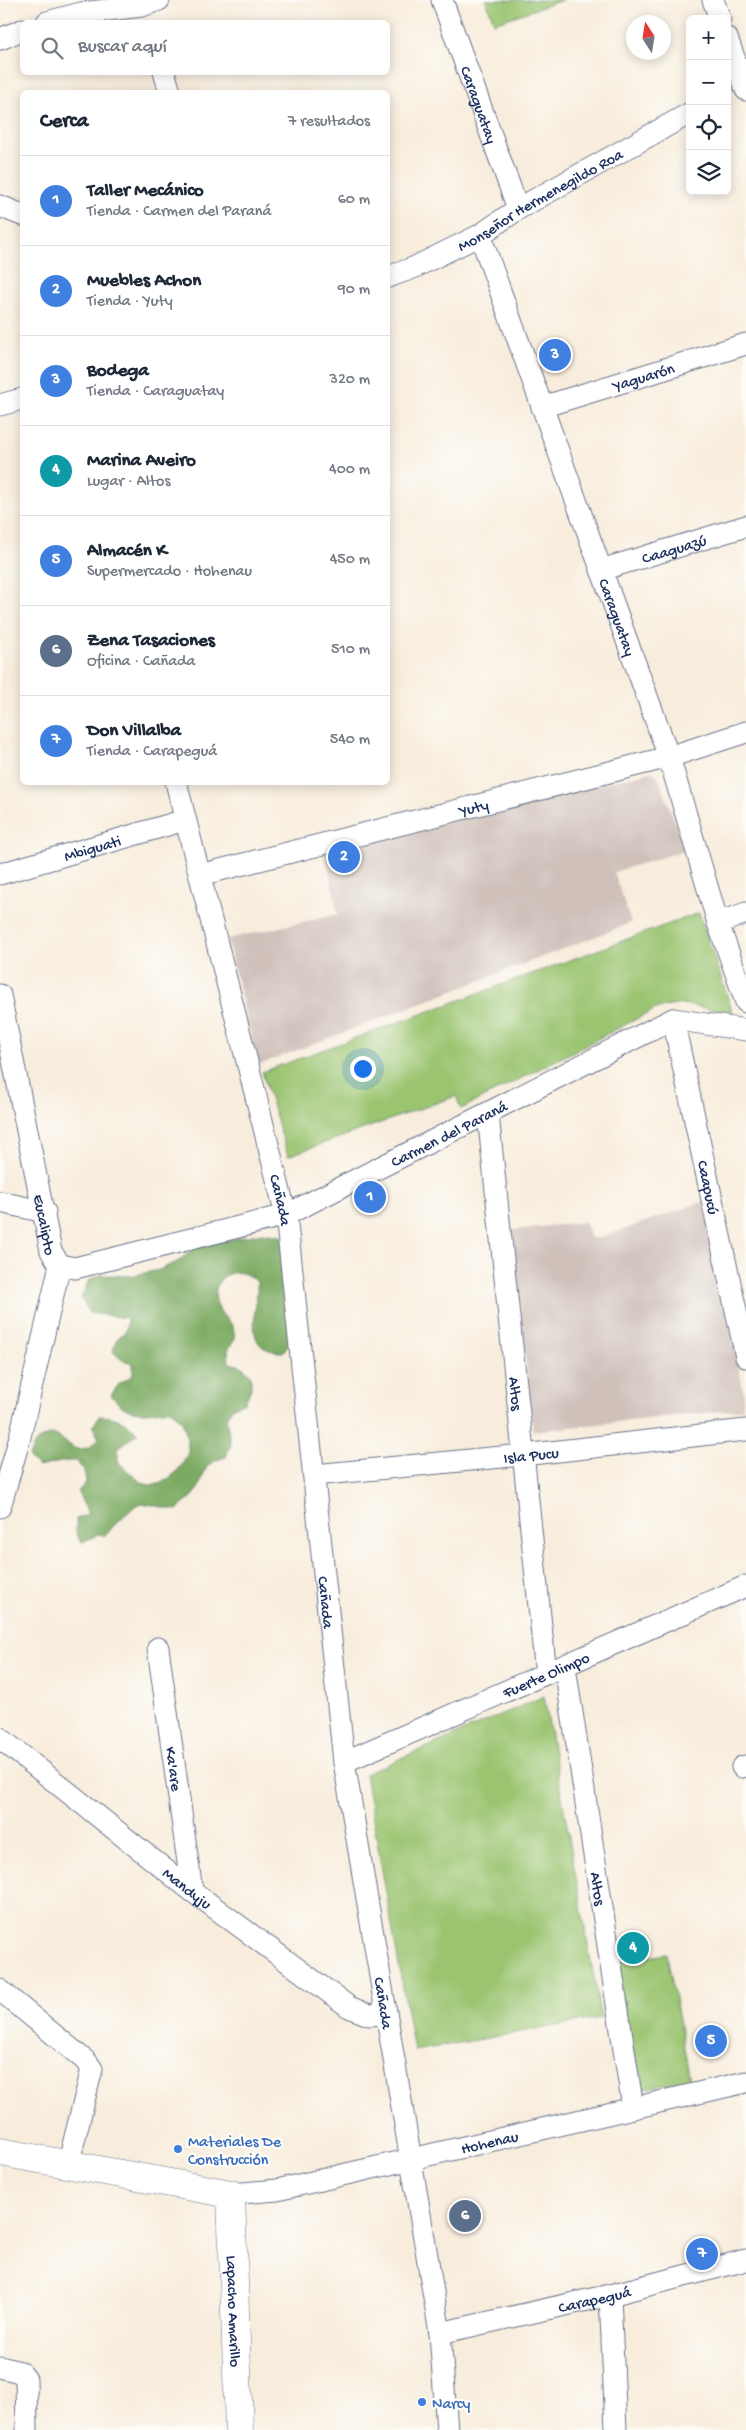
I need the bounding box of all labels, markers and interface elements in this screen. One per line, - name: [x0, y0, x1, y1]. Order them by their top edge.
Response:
- north arrow: [626, 15, 671, 60]
- map controls: [686, 15, 731, 195]
- button: +: [686, 15, 731, 60]
- search box: [20, 20, 390, 75]
- icon: search: [38, 34, 66, 62]
- text: Buscar aquí: [78, 36, 167, 59]
- button: −: [686, 60, 731, 105]
- street label: Caraguatay: [454, 64, 499, 147]
- button: locate: [686, 105, 731, 150]
- text: Cerca: [40, 110, 88, 135]
- text: 7 resultados: [288, 113, 370, 132]
- street label: Monseñor Hermenegildo Roa: [455, 146, 628, 257]
- button: layers: [686, 150, 731, 195]
- text: Taller Mecánico: [87, 180, 204, 203]
- text: 1: [53, 191, 59, 210]
- text: 60 m: [338, 191, 370, 210]
- text: Tienda · Carmen del Paraná: [87, 203, 271, 222]
- text: Muebles Achon: [87, 270, 201, 293]
- text: 2: [52, 281, 60, 300]
- text: 90 m: [338, 281, 370, 300]
- text: Tienda · Yuty: [87, 293, 173, 312]
- pin: 3: [539, 336, 571, 374]
- text: Bodega: [87, 360, 149, 383]
- street label: Yaguarón: [609, 361, 678, 398]
- text: 3: [52, 371, 60, 390]
- text: 320 m: [330, 371, 370, 390]
- text: Tienda · Caraguatay: [87, 383, 224, 402]
- text: Marina Aveiro: [87, 450, 196, 473]
- text: 4: [52, 461, 60, 480]
- text: 400 m: [329, 461, 370, 480]
- text: Lugar · Altos: [87, 473, 170, 492]
- street label: Caaguazú: [640, 532, 710, 570]
- text: Almacén K: [87, 540, 167, 563]
- text: 5: [52, 551, 60, 570]
- text: 450 m: [330, 551, 370, 570]
- text: Supermercado · Hohenau: [87, 563, 252, 582]
- street label: Caraguatay: [592, 577, 638, 659]
- text: Zena Tasaciones: [87, 630, 215, 653]
- text: 6: [52, 641, 60, 660]
- text: 510 m: [331, 641, 370, 660]
- text: Oficina · Cañada: [87, 653, 195, 672]
- text: Don Villalba: [87, 720, 181, 743]
- text: 7: [52, 731, 60, 750]
- text: 540 m: [330, 731, 370, 750]
- text: Tienda · Carapeguá: [87, 743, 217, 762]
- street label: Yuty: [456, 797, 491, 823]
- street label: Mbiguati: [62, 833, 124, 868]
- pin: 2: [328, 838, 360, 876]
- your location: [350, 1056, 376, 1082]
- street label: Carmen del Paraná: [389, 1098, 512, 1173]
- street label: Caapucú: [691, 1159, 721, 1217]
- street label: Cañada: [263, 1173, 293, 1228]
- pin: 1: [354, 1178, 386, 1216]
- street label: Eucalipto: [27, 1193, 58, 1257]
- street label: Altos: [502, 1376, 525, 1413]
- street label: Isla Pucu: [503, 1445, 560, 1470]
- street label: Cañada: [311, 1575, 336, 1631]
- street label: Fuerte Olimpo: [500, 1650, 593, 1705]
- street label: Ka'are: [159, 1746, 184, 1793]
- street label: Mandyju: [157, 1865, 214, 1915]
- street label: Altos: [584, 1871, 608, 1908]
- pin: 4: [617, 1929, 649, 1967]
- street label: Cañada: [367, 1976, 395, 2032]
- pin: 5: [695, 2022, 727, 2060]
- street label: Hohenau: [460, 2129, 521, 2160]
- place label: Materiales De Construcción: [188, 2134, 282, 2171]
- marker: Materiales De Construcción: [172, 2143, 184, 2155]
- pin: 6: [449, 2197, 481, 2235]
- pin: 7: [686, 2235, 718, 2273]
- street label: Lapacho Amarillo: [220, 2255, 243, 2367]
- street label: Carapeguá: [557, 2284, 634, 2319]
- marker: Narcy: [416, 2396, 428, 2408]
- place label: Narcy: [432, 2396, 470, 2415]

